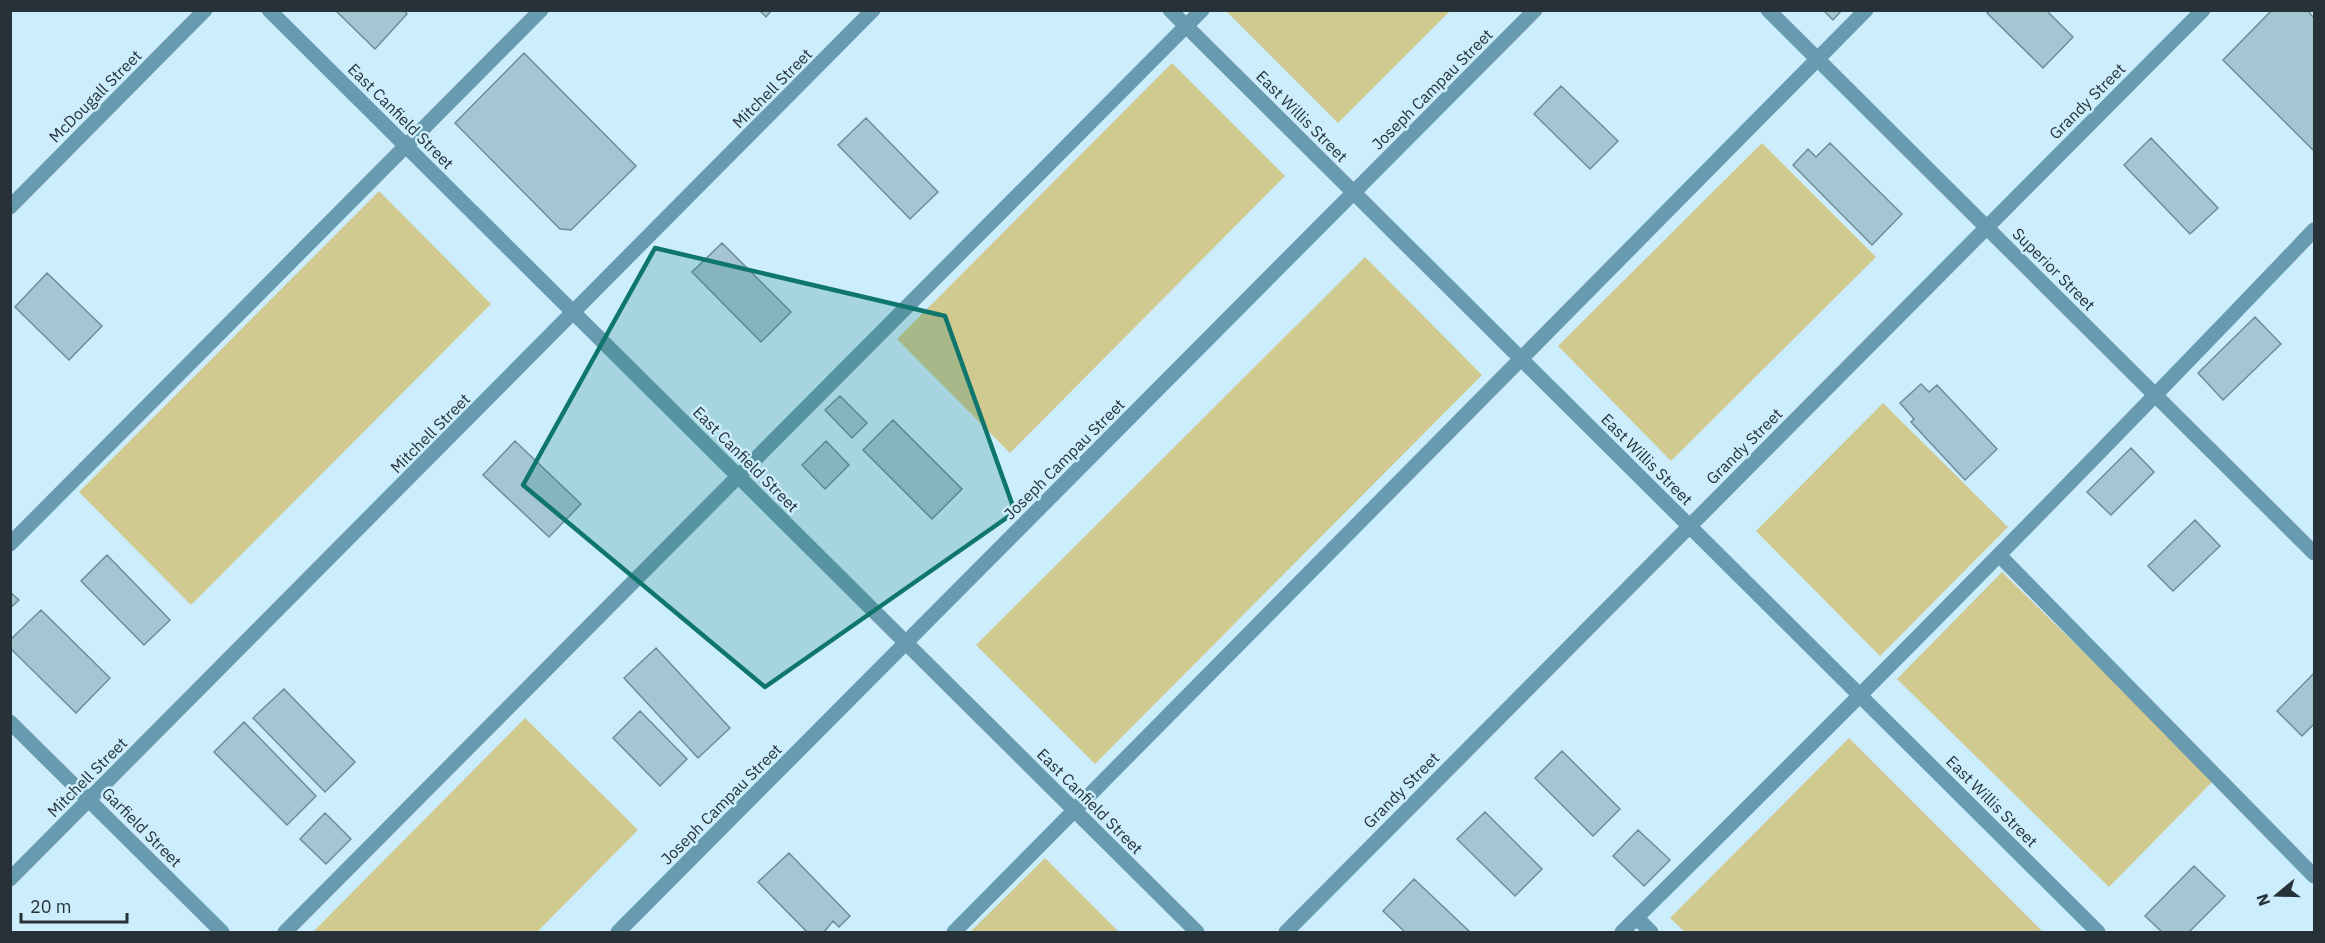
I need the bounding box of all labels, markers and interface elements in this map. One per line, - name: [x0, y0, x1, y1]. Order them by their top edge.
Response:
- street label: Joseph Campau Street: [1367, 24, 1497, 154]
- street label: Mitchell Street: [728, 44, 816, 132]
- street label: McDougall Street: [44, 45, 146, 147]
- street label: East Canfield Street: [344, 59, 458, 173]
- street label: Grandy Street: [2045, 59, 2129, 143]
- street label: East Willis Street: [1252, 66, 1352, 166]
- street label: Superior Street: [2008, 223, 2100, 315]
- street label: Mitchell Street: [386, 389, 474, 477]
- street label: Joseph Campau Street: [999, 394, 1129, 524]
- street label: East Canfield Street: [689, 402, 803, 516]
- street label: Grandy Street: [1702, 404, 1786, 488]
- street label: East Willis Street: [1597, 409, 1697, 509]
- street label: Mitchell Street: [43, 733, 131, 821]
- street label: Joseph Campau Street: [656, 739, 786, 869]
- street label: East Canfield Street: [1033, 744, 1147, 858]
- street label: Grandy Street: [1359, 748, 1443, 832]
- street label: East Willis Street: [1942, 751, 2042, 851]
- street label: Garfield Street: [98, 783, 186, 871]
- north arrow: [2247, 865, 2307, 925]
- scale bar: [21, 886, 128, 924]
- text: N: [2251, 891, 2274, 909]
- text: 20 m: [30, 895, 72, 918]

